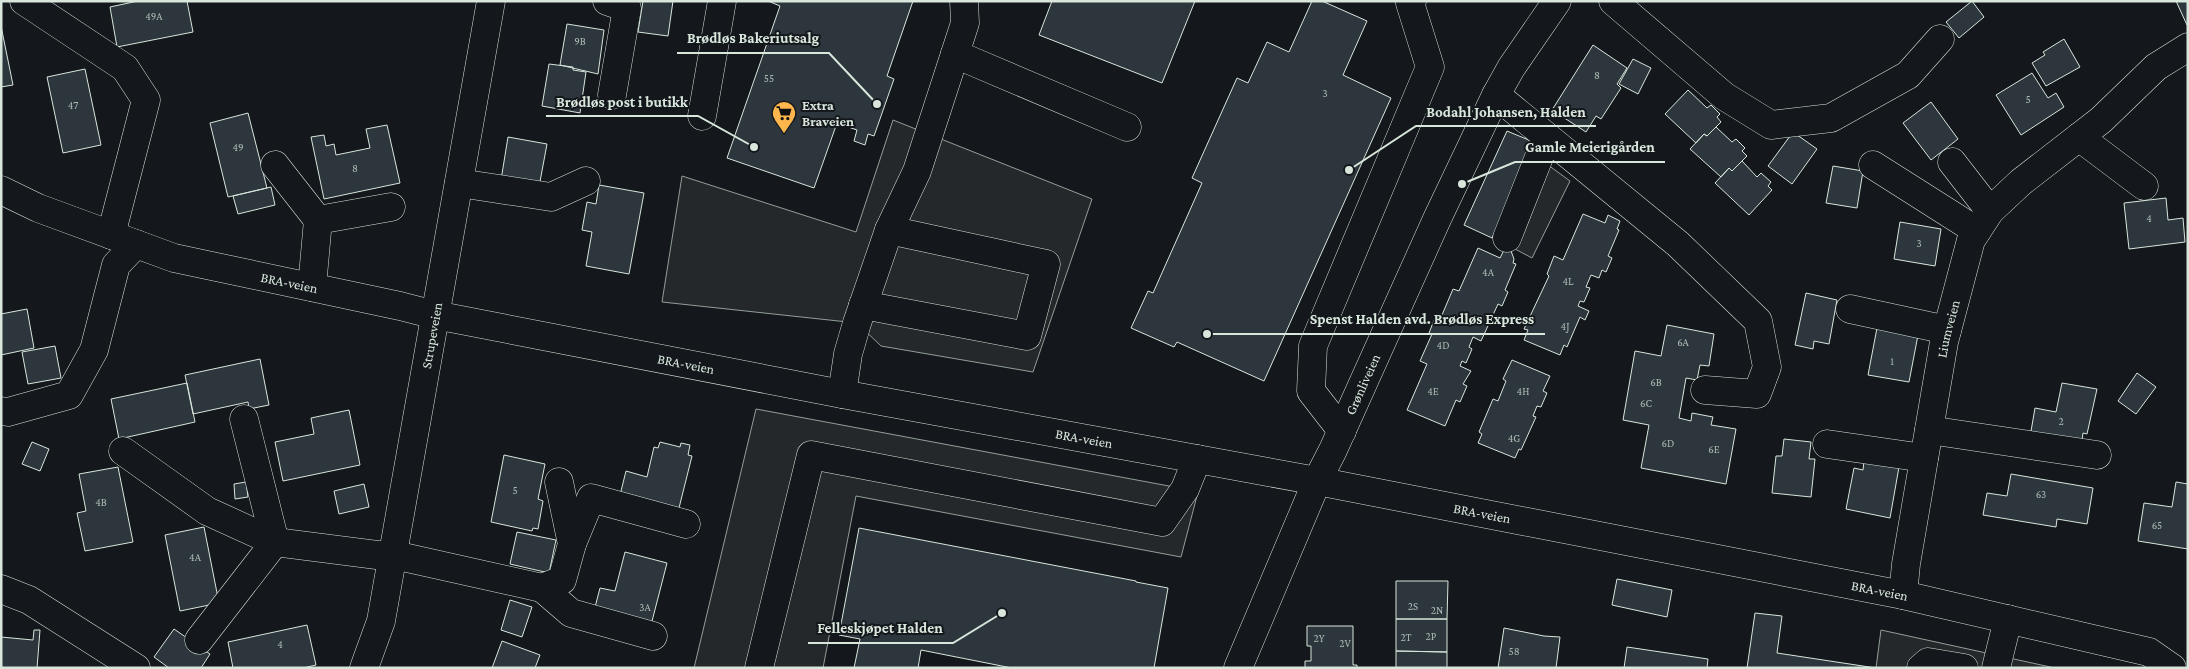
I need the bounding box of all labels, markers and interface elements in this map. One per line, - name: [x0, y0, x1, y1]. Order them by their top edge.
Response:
- house number: 49A: [145, 10, 163, 22]
- callout: Brødløs Bakeriutsalg: [677, 23, 829, 53]
- text: Brødløs Bakeriutsalg: [687, 30, 820, 46]
- house number: 9B: [574, 35, 586, 47]
- house number: 8: [1594, 69, 1600, 81]
- house number: 55: [764, 72, 774, 84]
- callout: Brødløs post i butikk: [546, 86, 698, 116]
- house number: 3: [1322, 87, 1328, 99]
- house number: 5: [2025, 93, 2031, 105]
- text: Brødløs post i butikk: [556, 94, 689, 110]
- callout: Bodahl Johansen, Halden: [1416, 96, 1596, 126]
- place label: Extra Braveien: [802, 97, 854, 129]
- house number: 47: [68, 99, 78, 111]
- supermarket icon: Extra Braveien: [771, 100, 797, 134]
- text: Bodahl Johansen, Halden: [1426, 104, 1586, 120]
- callout: Gamle Meierigården: [1515, 132, 1665, 162]
- text: Gamle Meierigården: [1525, 139, 1655, 155]
- house number: 49: [232, 141, 244, 153]
- house number: 8: [352, 162, 358, 174]
- house number: 4: [2146, 212, 2152, 224]
- house number: 3: [1916, 237, 1922, 249]
- house number: 4A: [1482, 266, 1495, 278]
- street label: BRA-veien: [259, 269, 320, 296]
- house number: 4L: [1562, 275, 1574, 287]
- street label: Liumveien: [1933, 298, 1963, 359]
- street label: Strupeveien: [418, 301, 445, 370]
- callout: Spenst Halden avd. Brødløs Express: [1300, 304, 1545, 334]
- text: Spenst Halden avd. Brødløs Express: [1310, 311, 1534, 327]
- house number: 4J: [1561, 320, 1569, 333]
- house number: 6A: [1677, 336, 1690, 348]
- house number: 4D: [1437, 339, 1449, 351]
- street label: BRA-veien: [656, 350, 716, 377]
- street label: Grønliveien: [1342, 351, 1383, 417]
- house number: 1: [1890, 355, 1894, 367]
- house number: 6B: [1650, 376, 1662, 388]
- house number: 4E: [1427, 385, 1439, 397]
- house number: 4H: [1517, 385, 1529, 397]
- house number: 6C: [1640, 397, 1653, 409]
- house number: 2: [2058, 415, 2064, 427]
- street label: BRA-veien: [1054, 425, 1114, 452]
- house number: 4G: [1508, 432, 1520, 444]
- house number: 6D: [1662, 437, 1674, 449]
- house number: 6E: [1708, 443, 1720, 455]
- house number: 5: [512, 484, 518, 496]
- house number: 63: [2036, 488, 2046, 500]
- house number: 4B: [95, 496, 107, 508]
- street label: BRA-veien: [1452, 500, 1513, 527]
- house number: 65: [2152, 519, 2162, 531]
- house number: 4A: [189, 551, 202, 563]
- street label: BRA-veien: [1850, 577, 1910, 604]
- house number: 2S: [1408, 600, 1418, 612]
- house number: 3A: [639, 601, 651, 613]
- house number: 2N: [1431, 604, 1443, 616]
- callout: Felleskjøpet Halden: [808, 613, 953, 643]
- text: Felleskjøpet Halden: [817, 620, 943, 637]
- house number: 2P: [1426, 630, 1437, 642]
- house number: 2T: [1400, 631, 1412, 643]
- house number: 2Y: [1314, 632, 1325, 644]
- house number: 2V: [1339, 637, 1351, 649]
- house number: 4: [277, 638, 283, 650]
- house number: 58: [1508, 645, 1520, 657]

